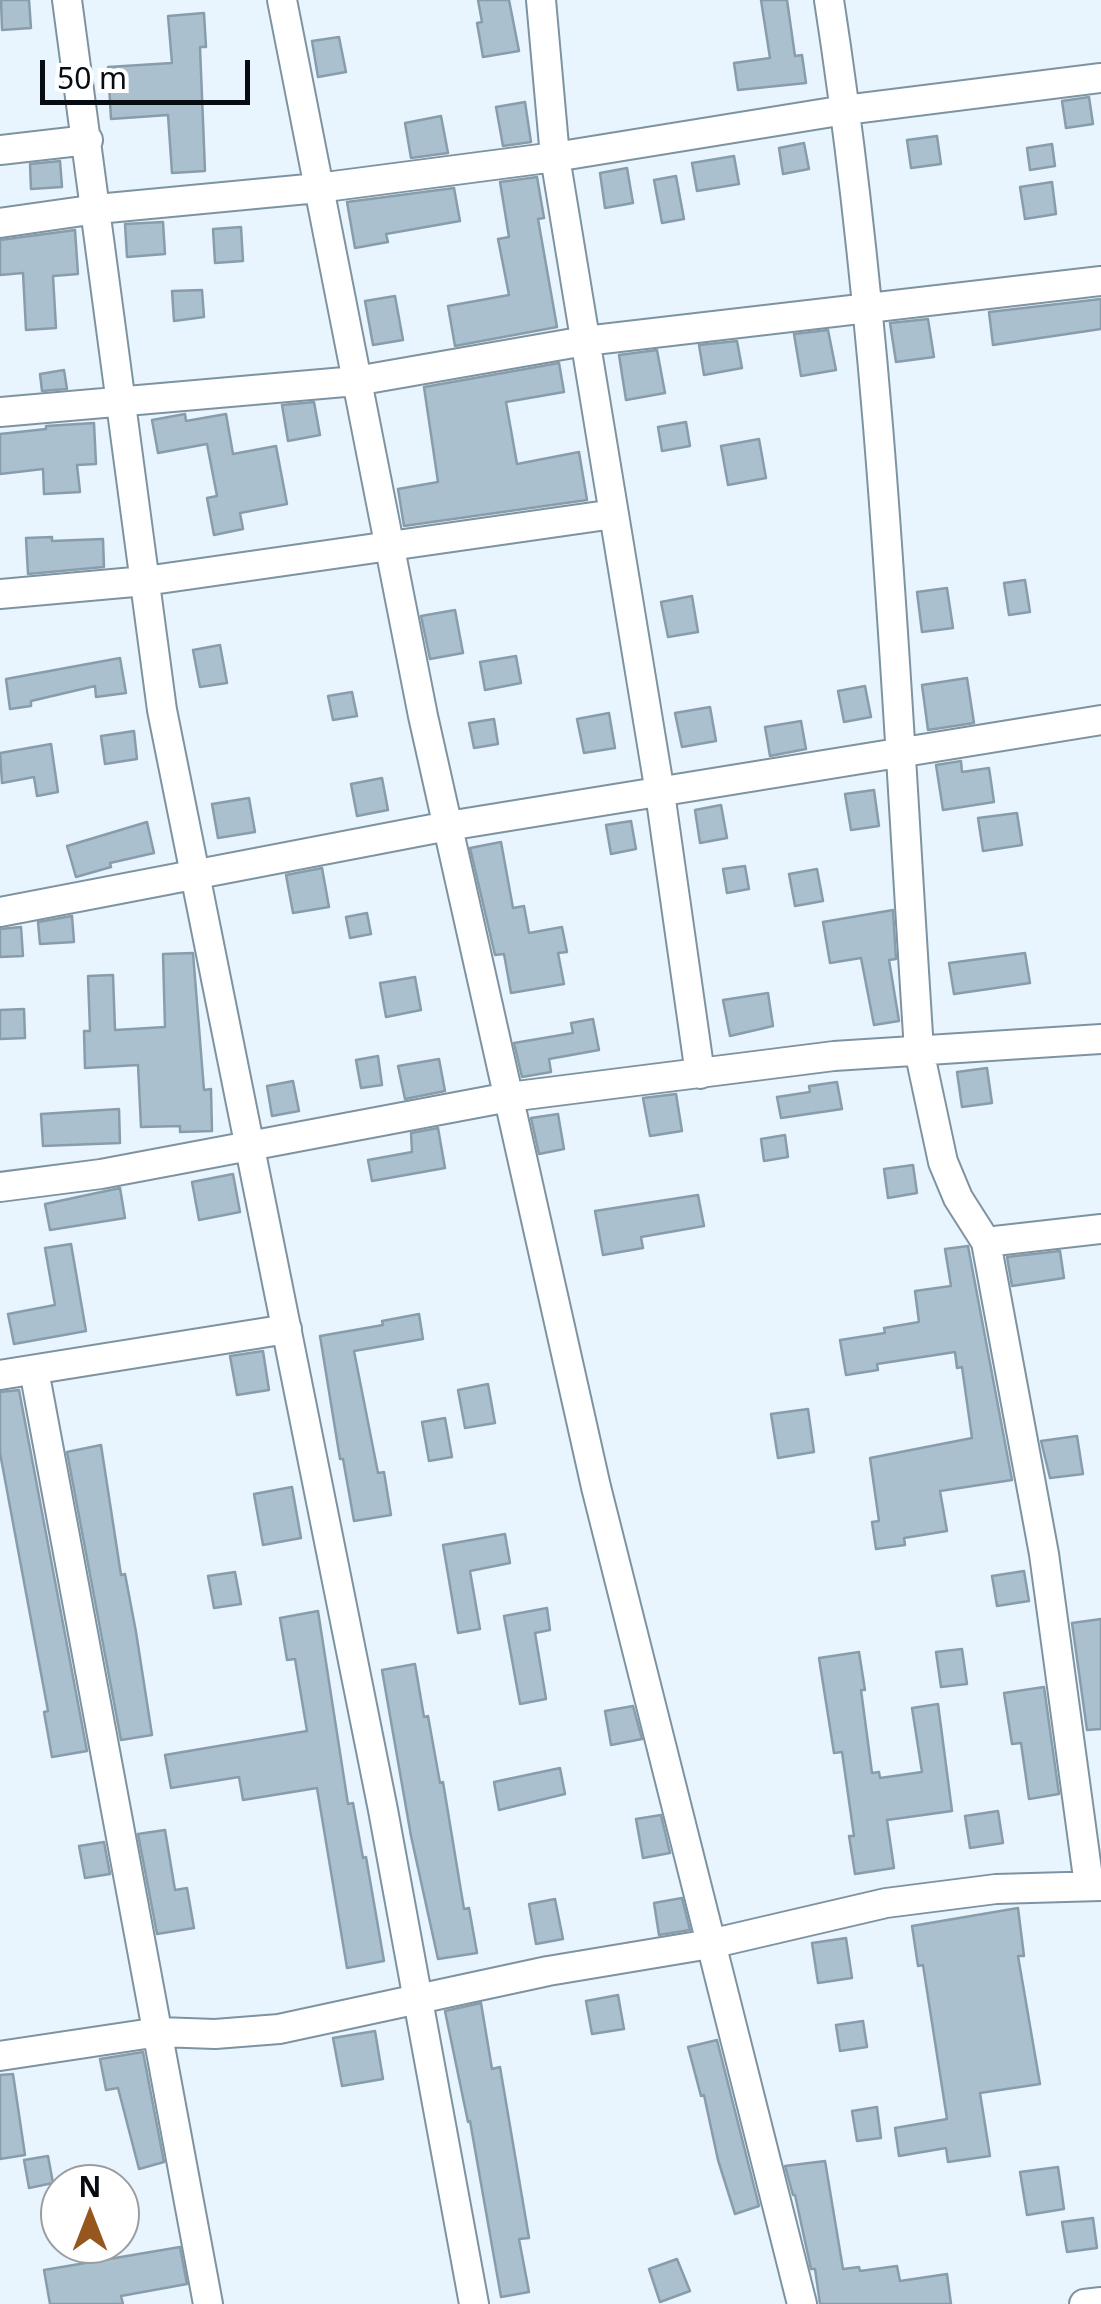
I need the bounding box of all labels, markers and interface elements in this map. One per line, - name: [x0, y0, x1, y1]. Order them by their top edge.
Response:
- scale bar: [45, 40, 255, 102]
- text: 50 m: [57, 57, 127, 98]
- north arrow: [40, 2164, 140, 2264]
- text: N: [79, 2167, 101, 2205]

